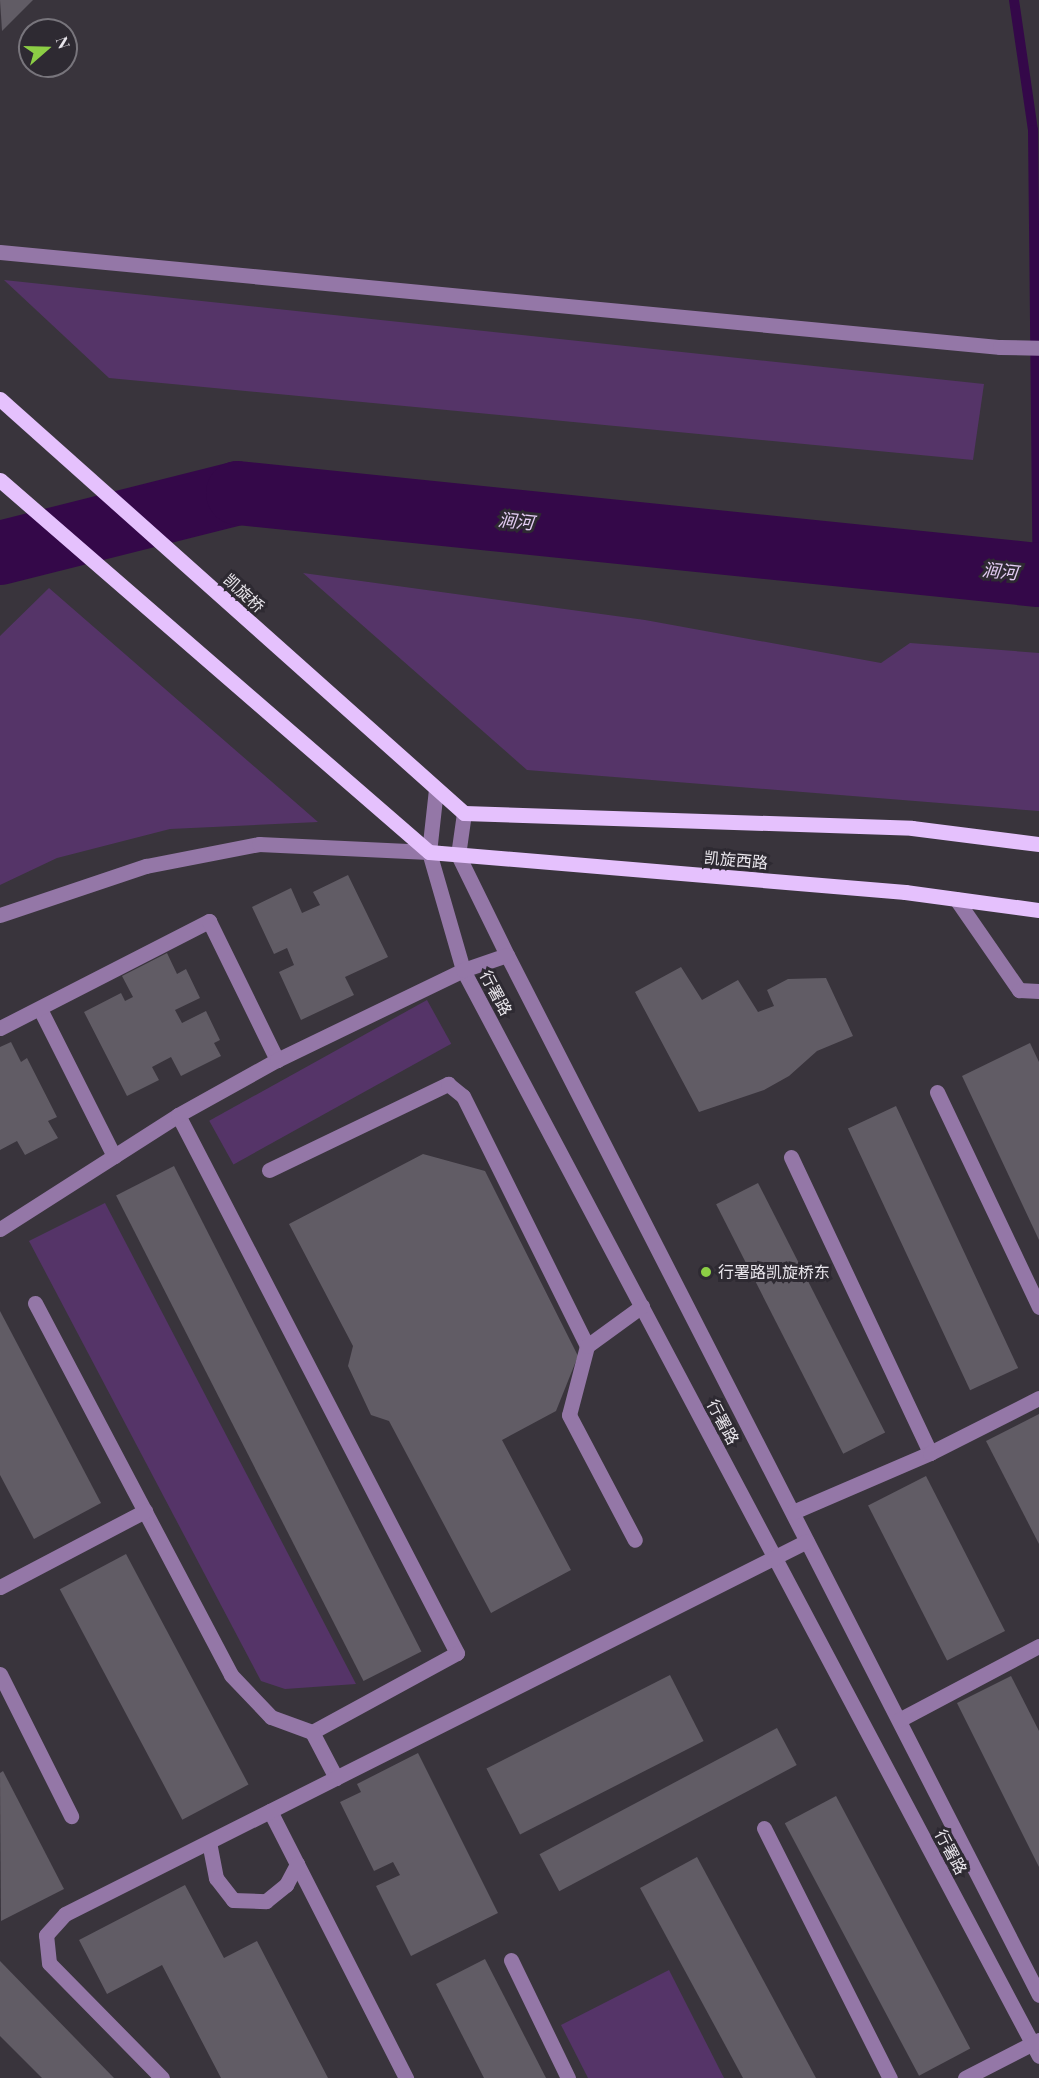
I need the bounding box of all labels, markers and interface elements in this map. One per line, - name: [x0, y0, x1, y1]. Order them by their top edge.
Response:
- north arrow: [18, 18, 78, 78]
- text: N: [52, 33, 75, 51]
- water label: 涧河: [497, 508, 535, 534]
- water label: 涧河: [981, 558, 1019, 584]
- street label: 凯旋桥: [220, 570, 268, 616]
- street label: 凯旋西路: [703, 848, 769, 872]
- street label: 行署路: [476, 967, 516, 1019]
- place label: 行署路凯旋桥东: [718, 1262, 830, 1282]
- marker: 行署路凯旋桥东: [699, 1265, 713, 1279]
- street label: 行署路: [703, 1396, 743, 1448]
- street label: 行署路: [931, 1826, 971, 1878]

